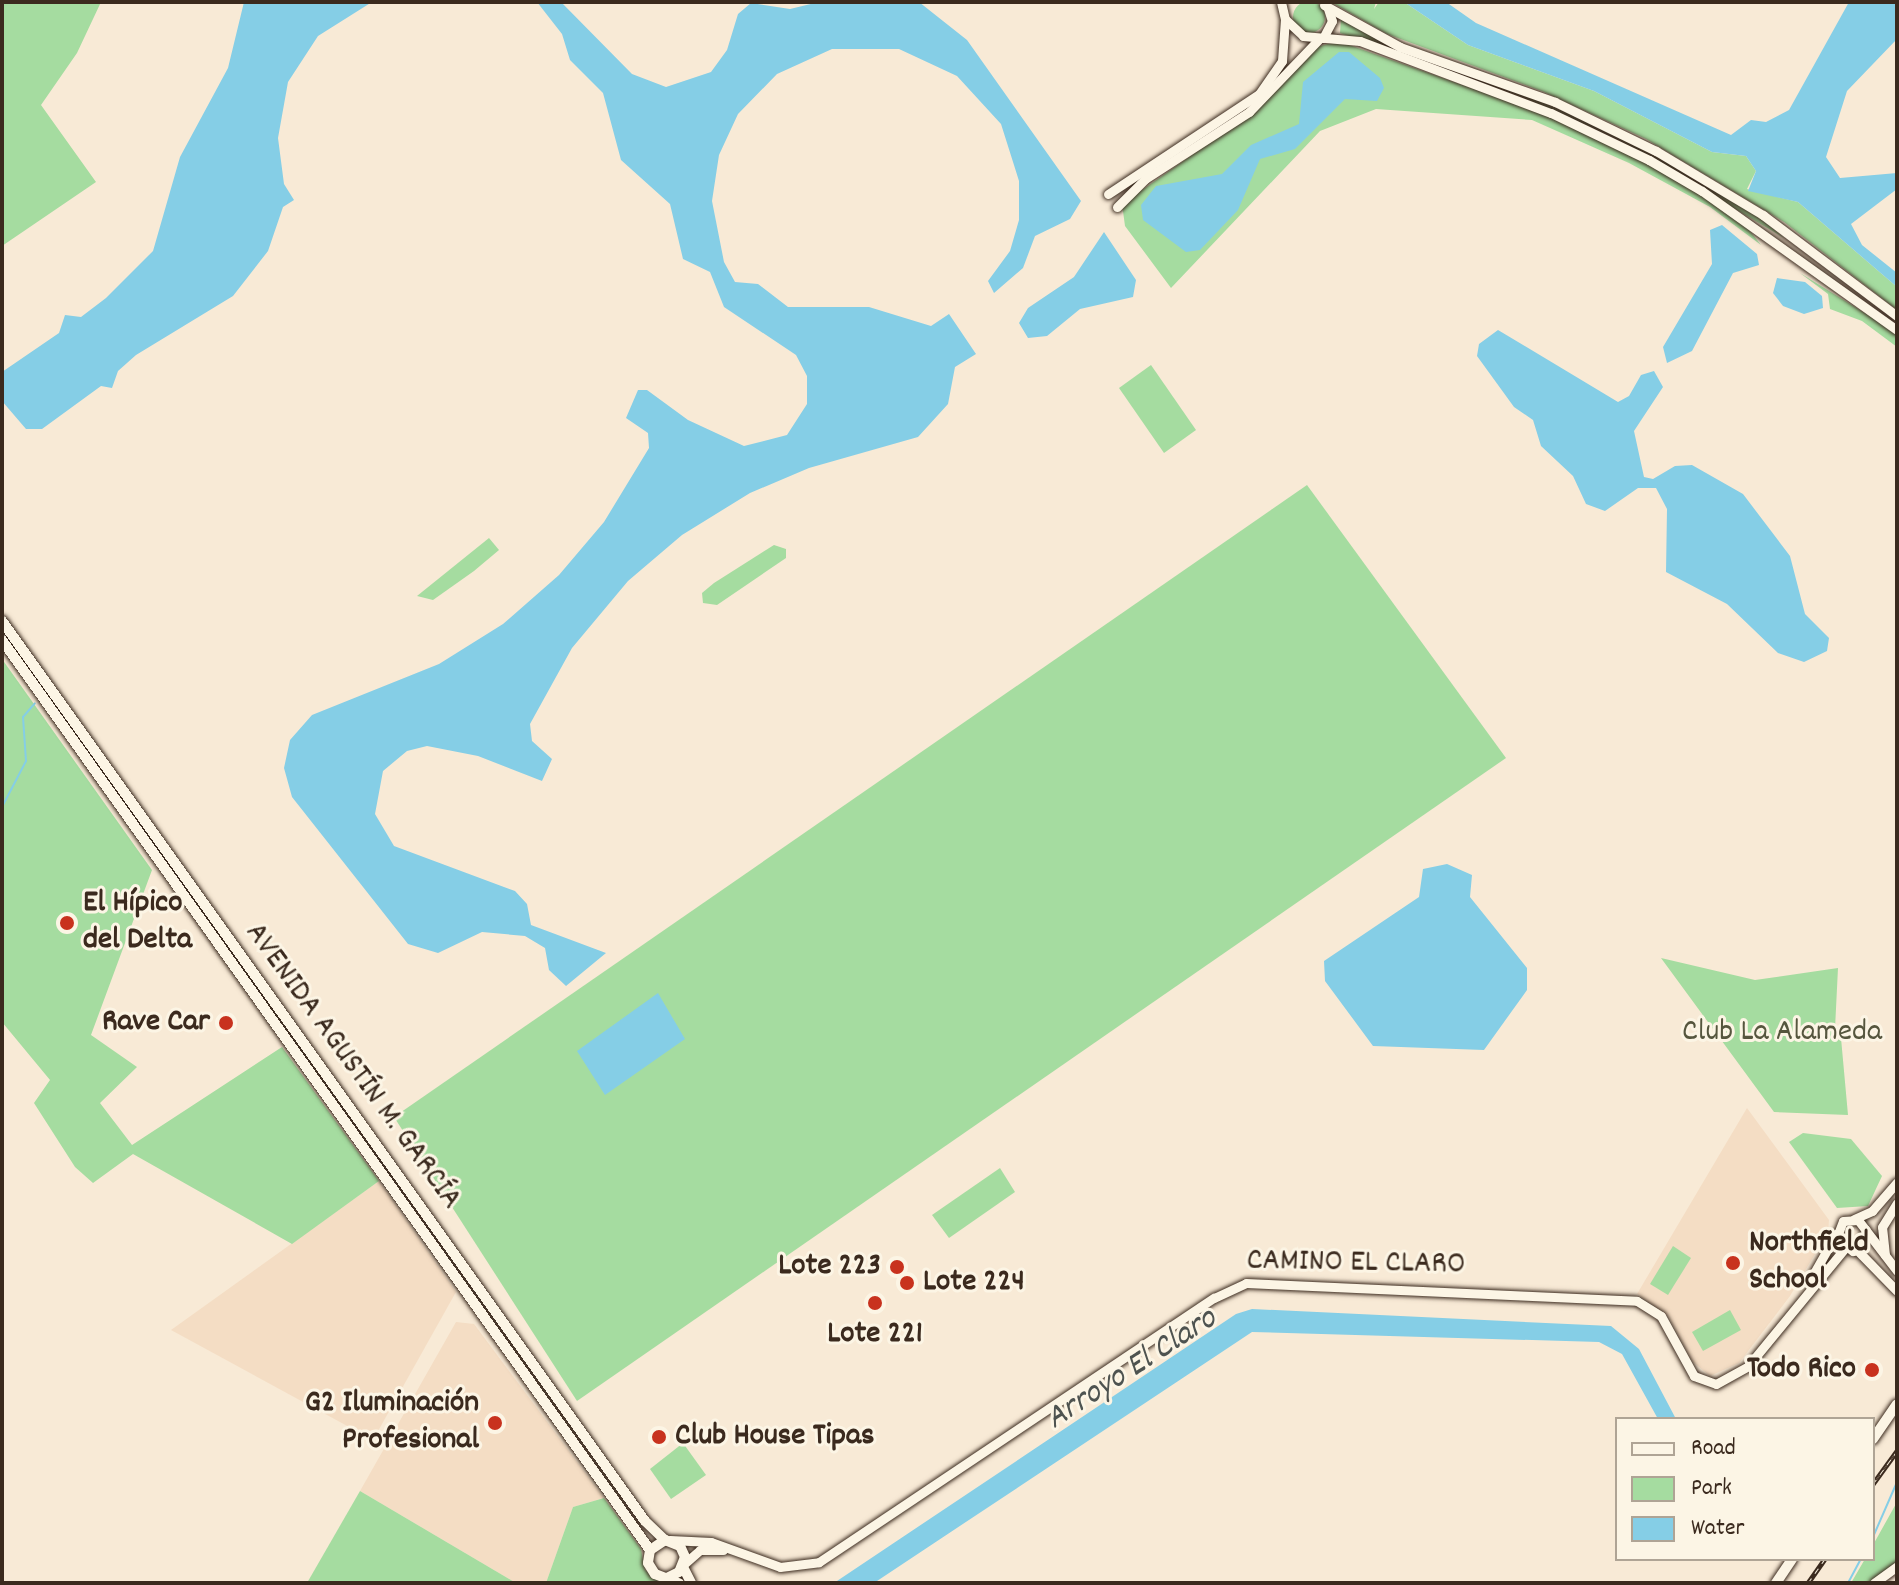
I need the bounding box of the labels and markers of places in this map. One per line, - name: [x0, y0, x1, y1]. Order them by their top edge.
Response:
- place label: El Hípico del Delta: [83, 886, 192, 961]
- marker: El Hípico del Delta: [58, 914, 76, 932]
- place label: Rave Car: [102, 1004, 210, 1042]
- marker: Rave Car: [217, 1014, 235, 1032]
- place label: Northfield School: [1749, 1226, 1869, 1301]
- place label: Lote 223: [778, 1248, 881, 1286]
- marker: Northfield School: [1724, 1254, 1742, 1272]
- marker: Lote 223: [888, 1258, 906, 1276]
- place label: Lote 224: [923, 1264, 1025, 1302]
- marker: Lote 224: [898, 1274, 916, 1292]
- marker: Lote 221: [866, 1294, 884, 1312]
- place label: Lote 221: [827, 1316, 923, 1354]
- place label: Todo Rico: [1747, 1351, 1856, 1389]
- marker: Todo Rico: [1863, 1361, 1881, 1379]
- place label: G2 Iluminación Profesional: [305, 1386, 479, 1461]
- marker: G2 Iluminación Profesional: [486, 1414, 504, 1432]
- place label: Club House Tipas: [675, 1418, 875, 1456]
- marker: Club House Tipas: [650, 1428, 668, 1446]

